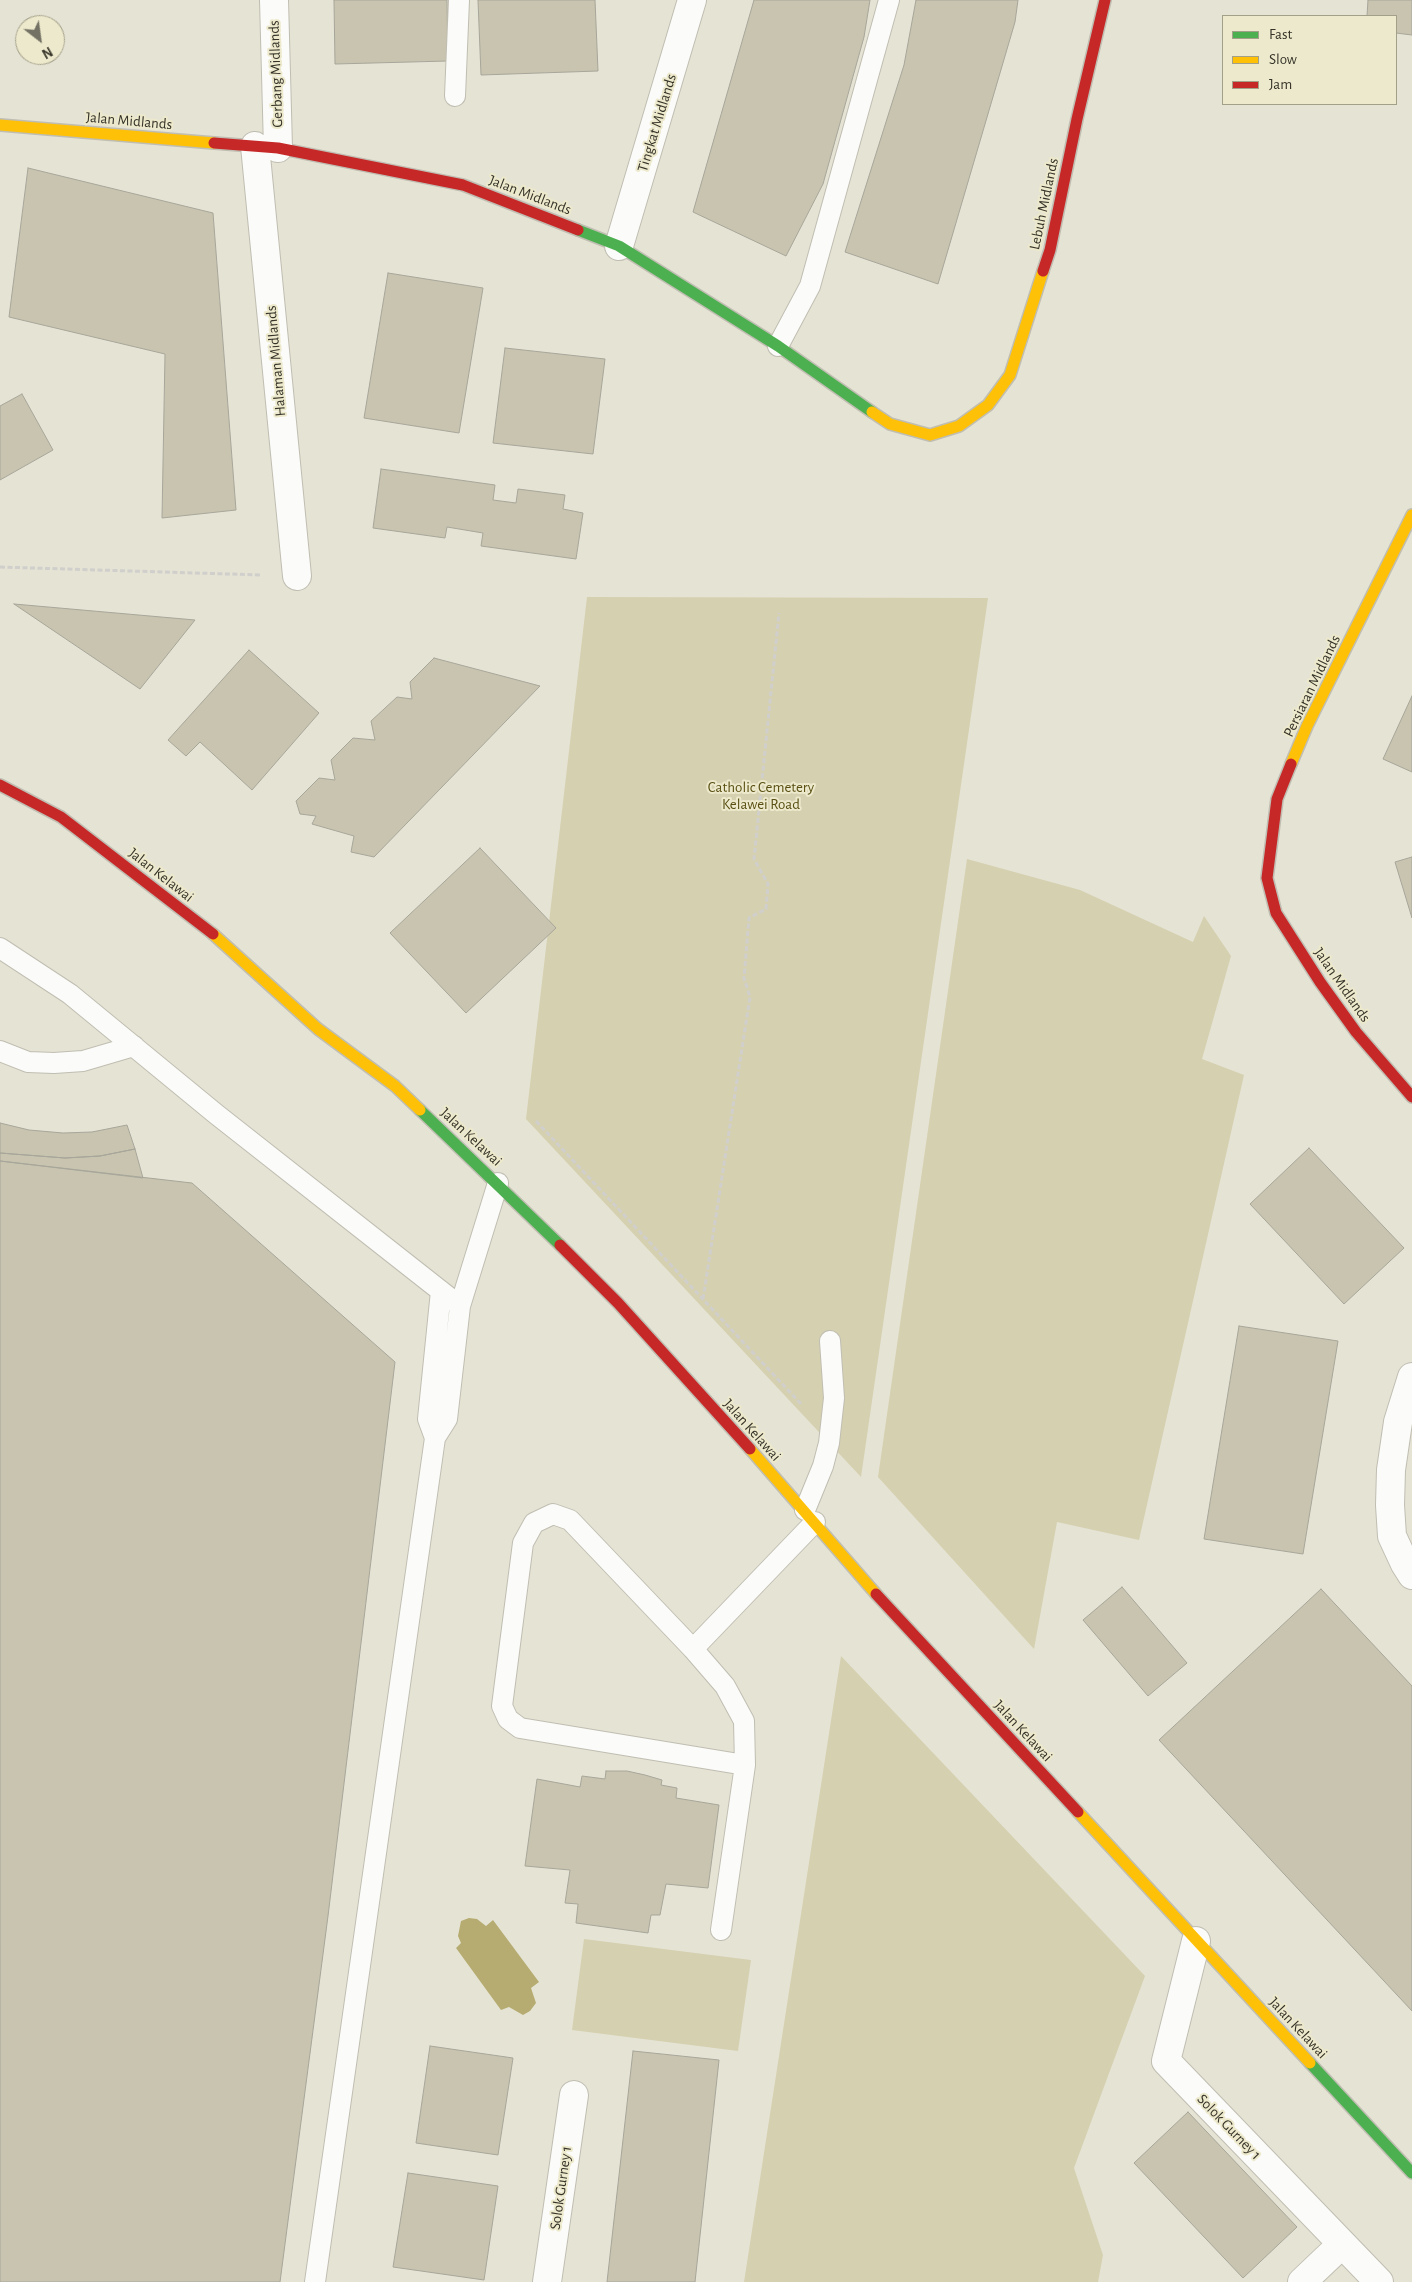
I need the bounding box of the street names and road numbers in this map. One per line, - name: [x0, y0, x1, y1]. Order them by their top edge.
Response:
- street label: Gerbang Midlands: [265, 20, 287, 128]
- street label: Tingkat Midlands: [634, 72, 680, 174]
- street label: Jalan Midlands: [85, 108, 173, 134]
- street label: Lebuh Midlands: [1025, 156, 1063, 252]
- street label: Jalan Midlands: [486, 171, 574, 219]
- street label: Halaman Midlands: [262, 305, 290, 417]
- street label: Persiaran Midlands: [1280, 632, 1344, 740]
- street label: Jalan Kelawai: [125, 844, 197, 906]
- street label: Jalan Midlands: [1310, 944, 1374, 1026]
- street label: Jalan Kelawai: [436, 1104, 506, 1170]
- street label: Jalan Kelawai: [719, 1395, 785, 1465]
- street label: Jalan Kelawai: [990, 1696, 1056, 1766]
- street label: Jalan Kelawai: [1265, 1993, 1331, 2063]
- street label: Solok Gurney 1: [1193, 2090, 1265, 2164]
- street label: Solok Gurney 1: [546, 2145, 576, 2231]

